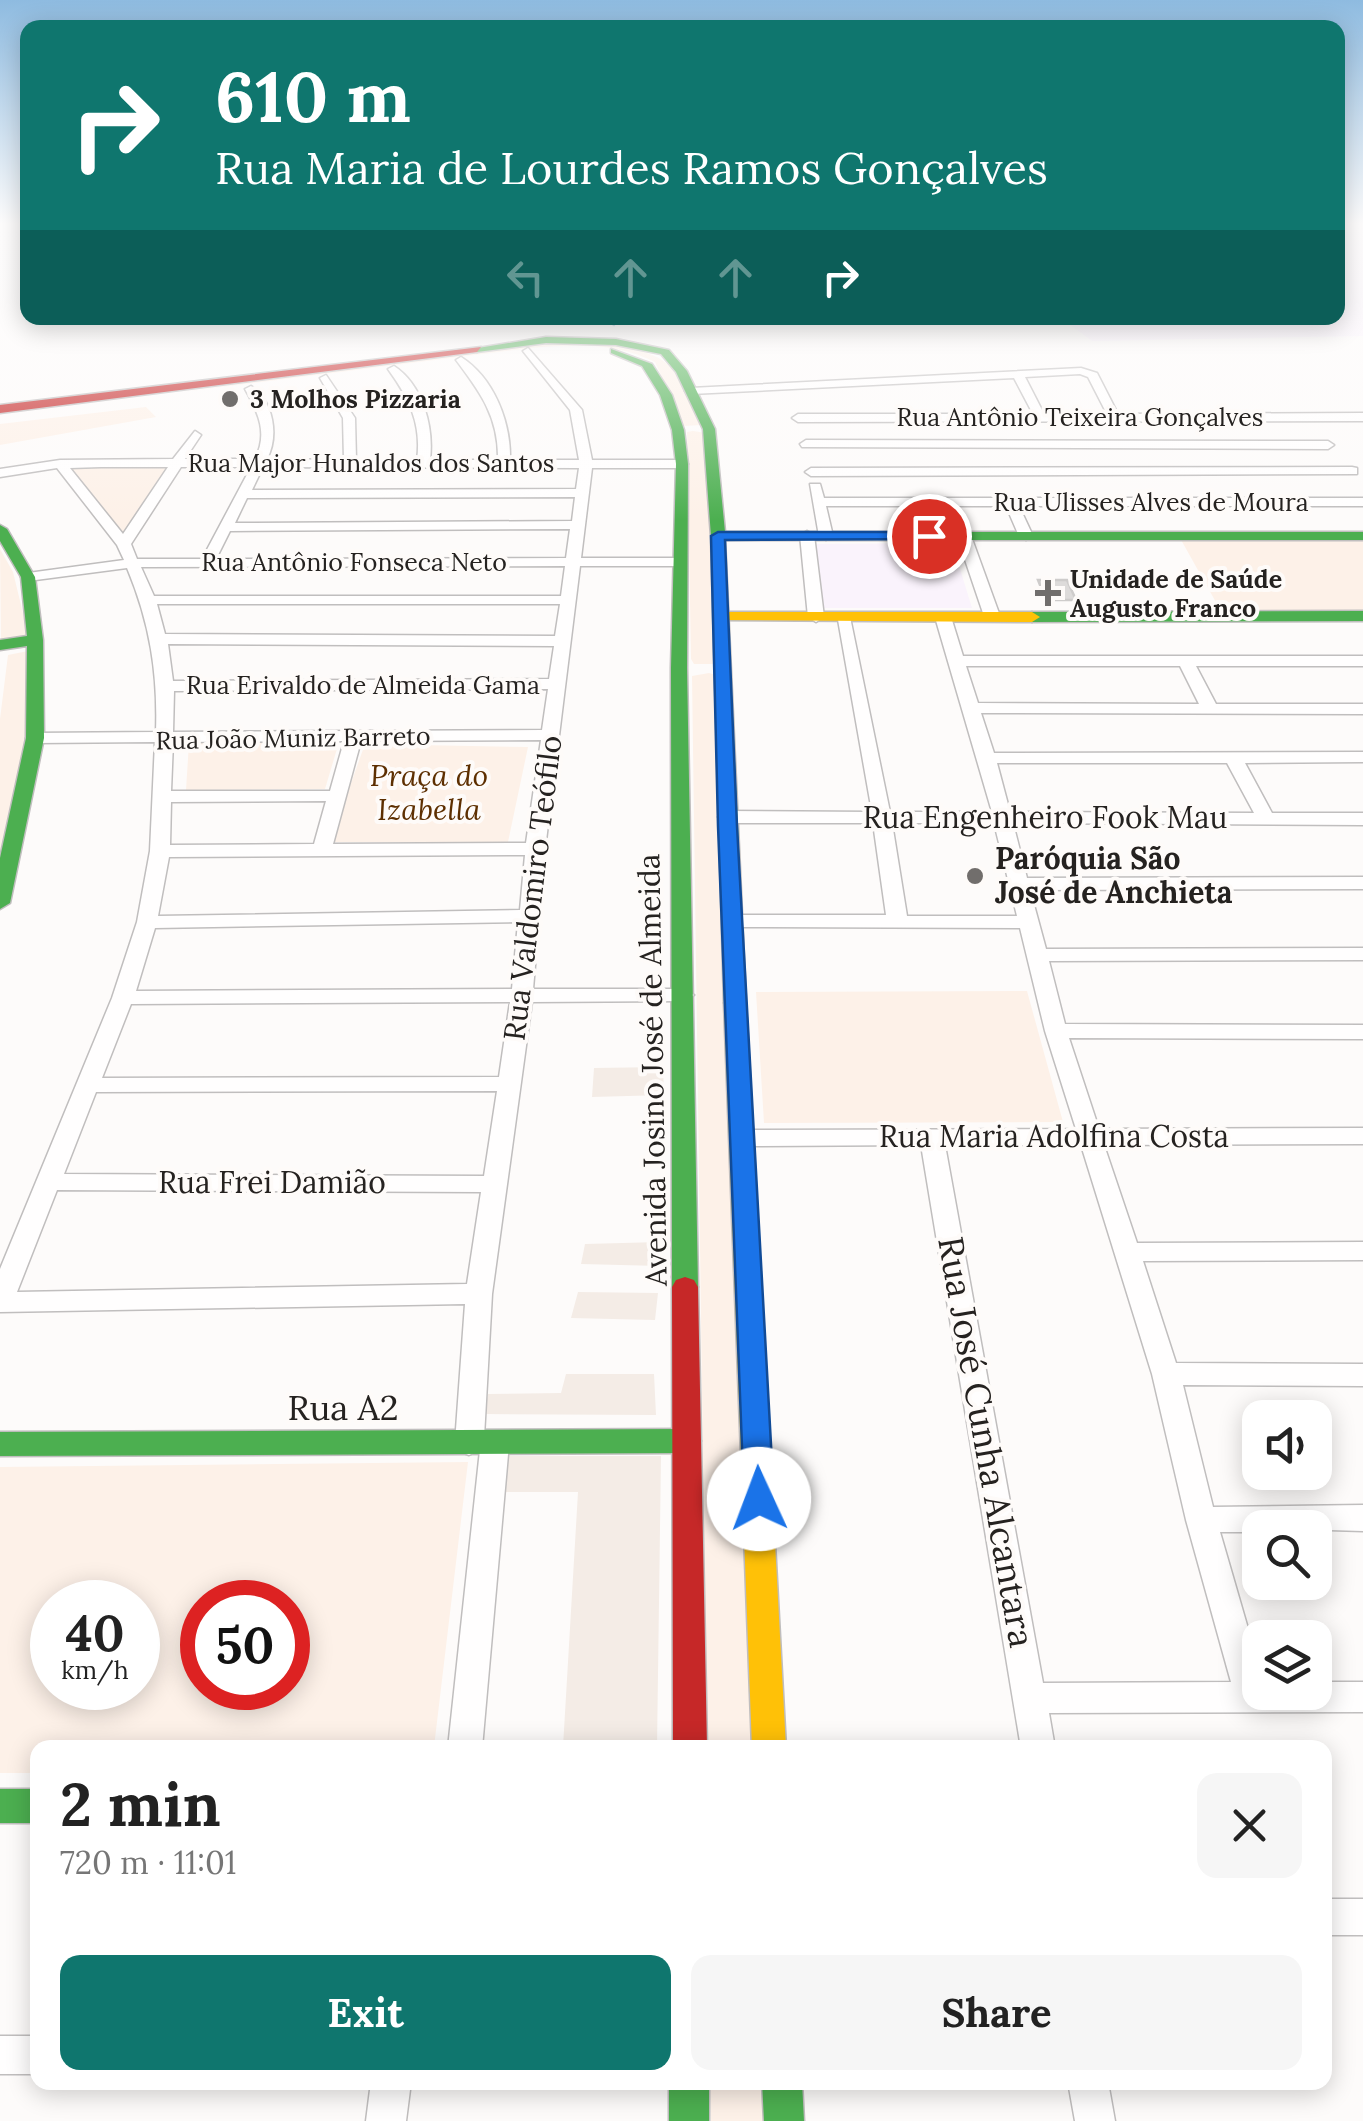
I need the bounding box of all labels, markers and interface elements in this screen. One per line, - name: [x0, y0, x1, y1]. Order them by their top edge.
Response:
- text: 610 m: [215, 52, 411, 141]
- icon: right: [50, 60, 180, 190]
- text: Rua Maria de Lourdes Ramos Gonçalves: [215, 139, 1048, 196]
- icon: left: [498, 250, 553, 305]
- icon: ahead: [603, 250, 658, 305]
- icon: ahead: [708, 250, 763, 305]
- icon: right: [813, 250, 868, 305]
- place label: 3 Molhos Pizzaria: [250, 383, 461, 415]
- marker: 3 Molhos Pizzaria: [219, 388, 241, 410]
- street label: Rua Antônio Teixeira Gonçalves: [897, 401, 1263, 433]
- street label: Rua Major Hunaldos dos Santos: [188, 447, 554, 479]
- street label: Rua Ulisses Alves de Moura: [993, 486, 1309, 518]
- pin: [887, 494, 972, 579]
- icon: arrive: [902, 509, 957, 564]
- street label: Rua Antônio Fonseca Neto: [201, 546, 507, 578]
- place label: Unidade de Saúde Augusto Franco: [1070, 563, 1282, 624]
- marker: Unidade de Saúde Augusto Franco: [1035, 580, 1061, 606]
- street label: Rua Erivaldo de Almeida Gama: [186, 669, 540, 701]
- street label: Rua João Muniz Barreto: [155, 720, 431, 756]
- street label: Rua Valdomiro Teófilo: [494, 733, 570, 1043]
- park label: Praça do Izabella: [370, 756, 488, 828]
- street label: Rua Engenheiro Fook Mau: [863, 798, 1227, 837]
- place label: Paróquia São José de Anchieta: [995, 839, 1233, 911]
- street label: Avenida Josino José de Almeida: [629, 853, 675, 1288]
- marker: Paróquia São José de Anchieta: [964, 865, 986, 887]
- street label: Rua Maria Adolfina Costa: [879, 1117, 1229, 1155]
- street label: Rua Frei Damião: [158, 1163, 386, 1201]
- street label: Rua José Cunha Alcantara: [928, 1233, 1045, 1651]
- street label: Rua A2: [287, 1385, 399, 1430]
- map controls: [1242, 1400, 1332, 1710]
- button: sound: [1242, 1400, 1332, 1490]
- position arrow: [707, 1447, 811, 1551]
- button: search: [1242, 1510, 1332, 1600]
- speed limit sign: 50: [180, 1580, 310, 1710]
- text: 40: [65, 1601, 125, 1665]
- button: layers: [1242, 1620, 1332, 1710]
- text: km/h: [61, 1654, 129, 1686]
- text: 2 min: [60, 1766, 221, 1842]
- button: close: [1197, 1773, 1302, 1878]
- text: 720 m · 11:01: [60, 1842, 236, 1883]
- button: Exit: [60, 1955, 671, 2070]
- button: Share: [691, 1955, 1302, 2070]

